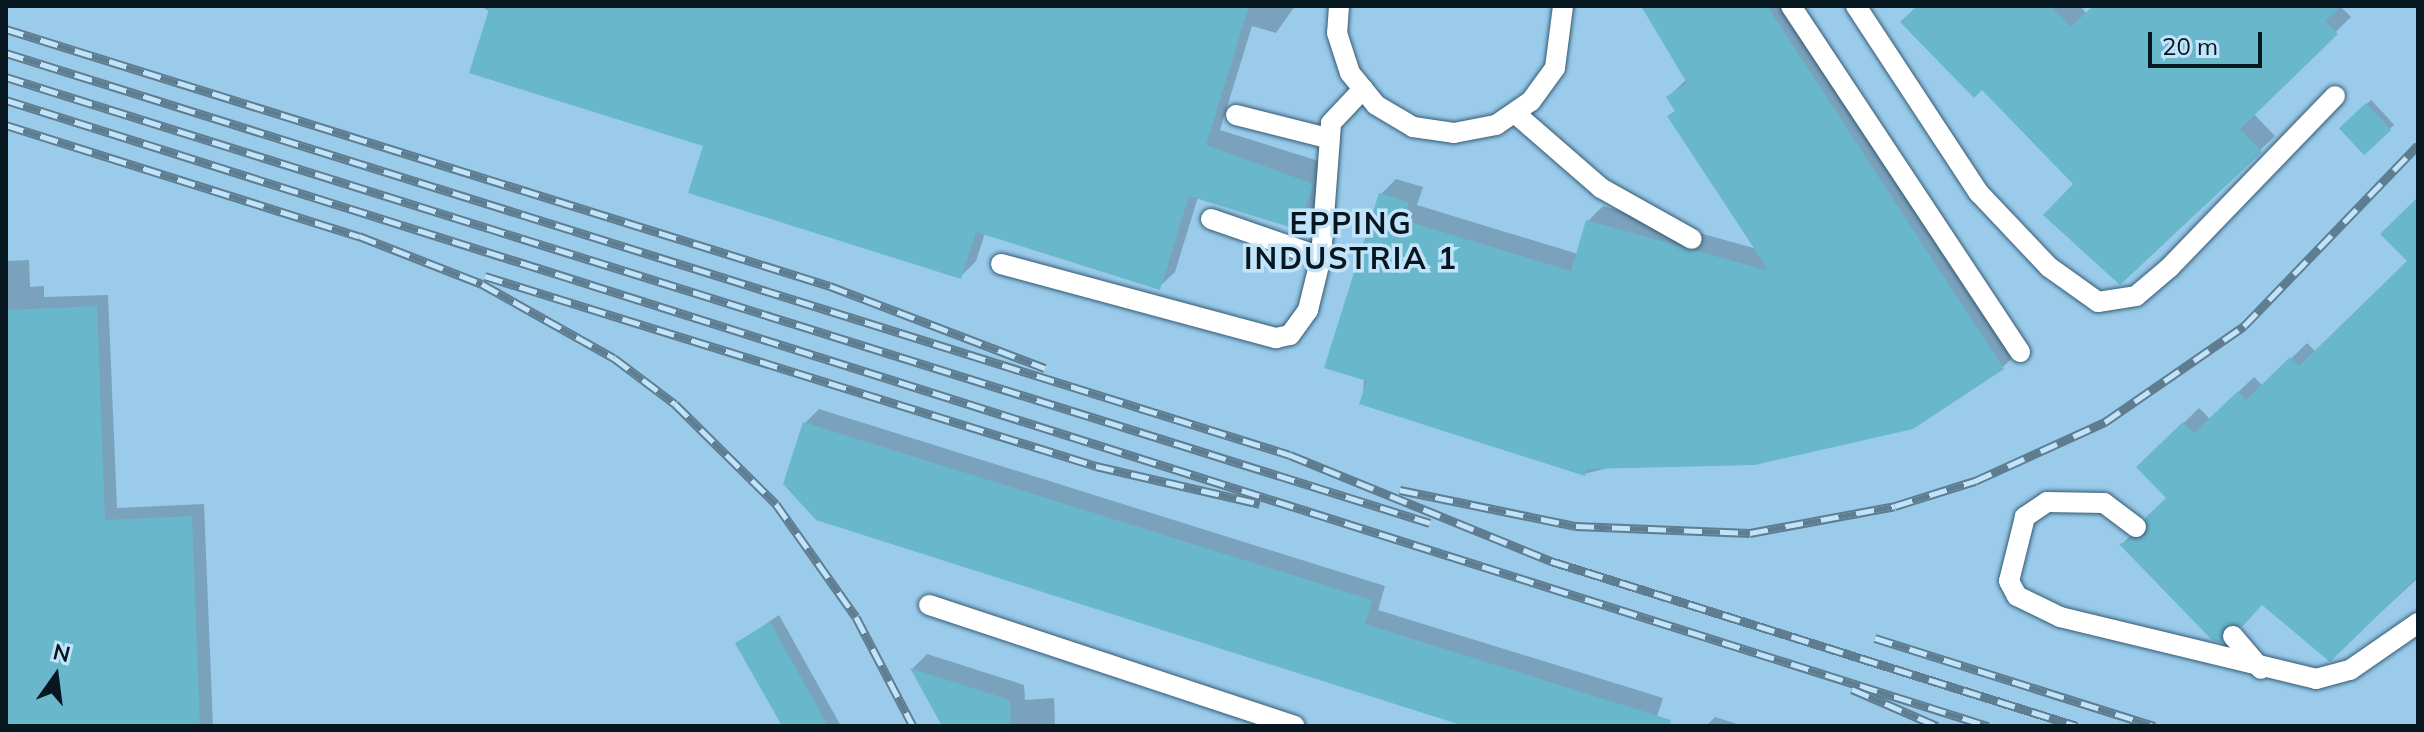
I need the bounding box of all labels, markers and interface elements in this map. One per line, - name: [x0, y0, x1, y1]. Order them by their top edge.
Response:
- scale bar: [2152, 16, 2266, 66]
- text: 20 m: [2162, 31, 2218, 61]
- district label: EPPING INDUSTRIA 1: [1244, 205, 1458, 276]
- north arrow: [16, 636, 96, 716]
- text: N: [50, 637, 73, 668]

